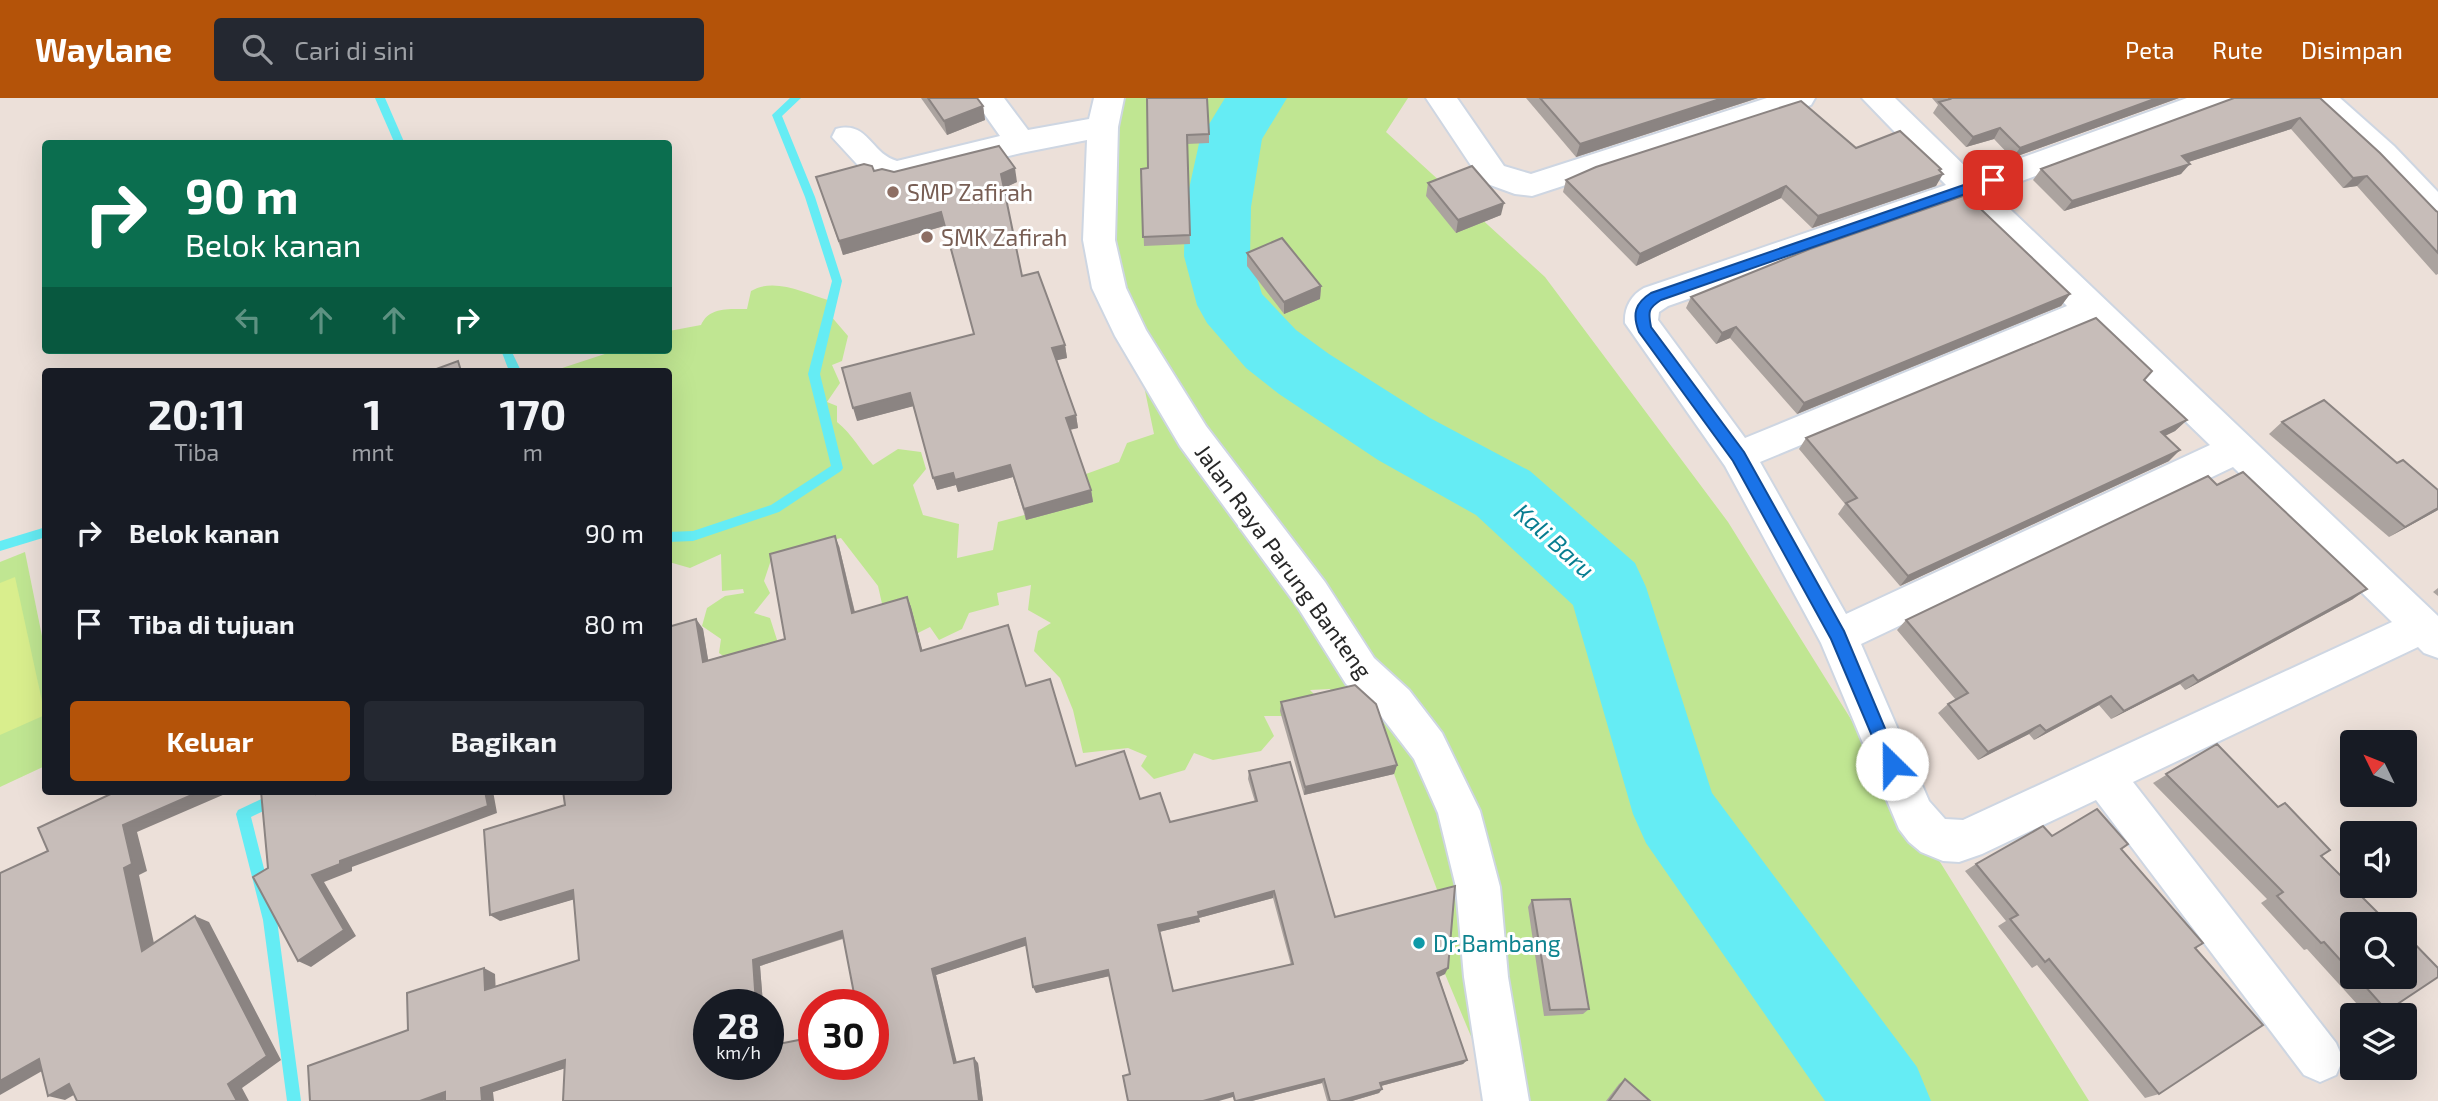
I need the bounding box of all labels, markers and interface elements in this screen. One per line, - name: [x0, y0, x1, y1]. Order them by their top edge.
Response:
- search box: [214, 18, 704, 81]
- text: Waylane: [35, 29, 172, 69]
- icon: search: [238, 30, 276, 68]
- text: Cari di sini: [294, 34, 414, 65]
- text: Peta: [2125, 35, 2174, 64]
- text: Rute: [2212, 35, 2263, 64]
- text: Disimpan: [2301, 35, 2403, 64]
- pin: [1963, 150, 2023, 210]
- icon: arrive: [1974, 161, 2012, 199]
- text: 90 m: [185, 165, 299, 224]
- icon: right: [70, 168, 161, 259]
- place label: SMP Zafirah: [907, 178, 1033, 206]
- marker: SMP Zafirah: [885, 184, 901, 200]
- place label: SMK Zafirah: [941, 223, 1067, 251]
- text: Belok kanan: [185, 225, 361, 263]
- marker: SMK Zafirah: [919, 229, 935, 245]
- icon: left: [229, 301, 267, 339]
- icon: ahead: [302, 301, 340, 339]
- icon: ahead: [375, 301, 413, 339]
- icon: right: [448, 301, 486, 339]
- text: 20:11: [148, 388, 246, 438]
- text: 1: [364, 388, 382, 438]
- text: 170: [499, 388, 566, 438]
- text: Tiba: [174, 438, 219, 466]
- text: mnt: [351, 438, 394, 466]
- text: m: [523, 438, 543, 466]
- street label: Jalan Raya Parung Banteng: [1190, 439, 1378, 684]
- water label: Kali Baru: [1509, 497, 1601, 583]
- icon: right: [70, 514, 108, 552]
- text: Belok kanan: [129, 517, 280, 548]
- text: 90 m: [585, 517, 644, 548]
- icon: arrive: [70, 605, 108, 643]
- text: Tiba di tujuan: [129, 608, 295, 639]
- text: 80 m: [584, 608, 644, 639]
- button: Keluar: [70, 701, 350, 781]
- button: Bagikan: [364, 701, 644, 781]
- position arrow: [1855, 727, 1929, 801]
- north arrow: [2340, 730, 2417, 807]
- map controls: [2340, 730, 2417, 1080]
- button: sound: [2340, 821, 2417, 898]
- button: search: [2340, 912, 2417, 989]
- place label: Dr.Bambang: [1433, 929, 1561, 957]
- marker: Dr.Bambang: [1411, 935, 1427, 951]
- speed limit sign: 30: [798, 989, 889, 1080]
- button: layers: [2340, 1003, 2417, 1080]
- text: 28: [717, 1004, 760, 1046]
- text: km/h: [716, 1041, 761, 1063]

